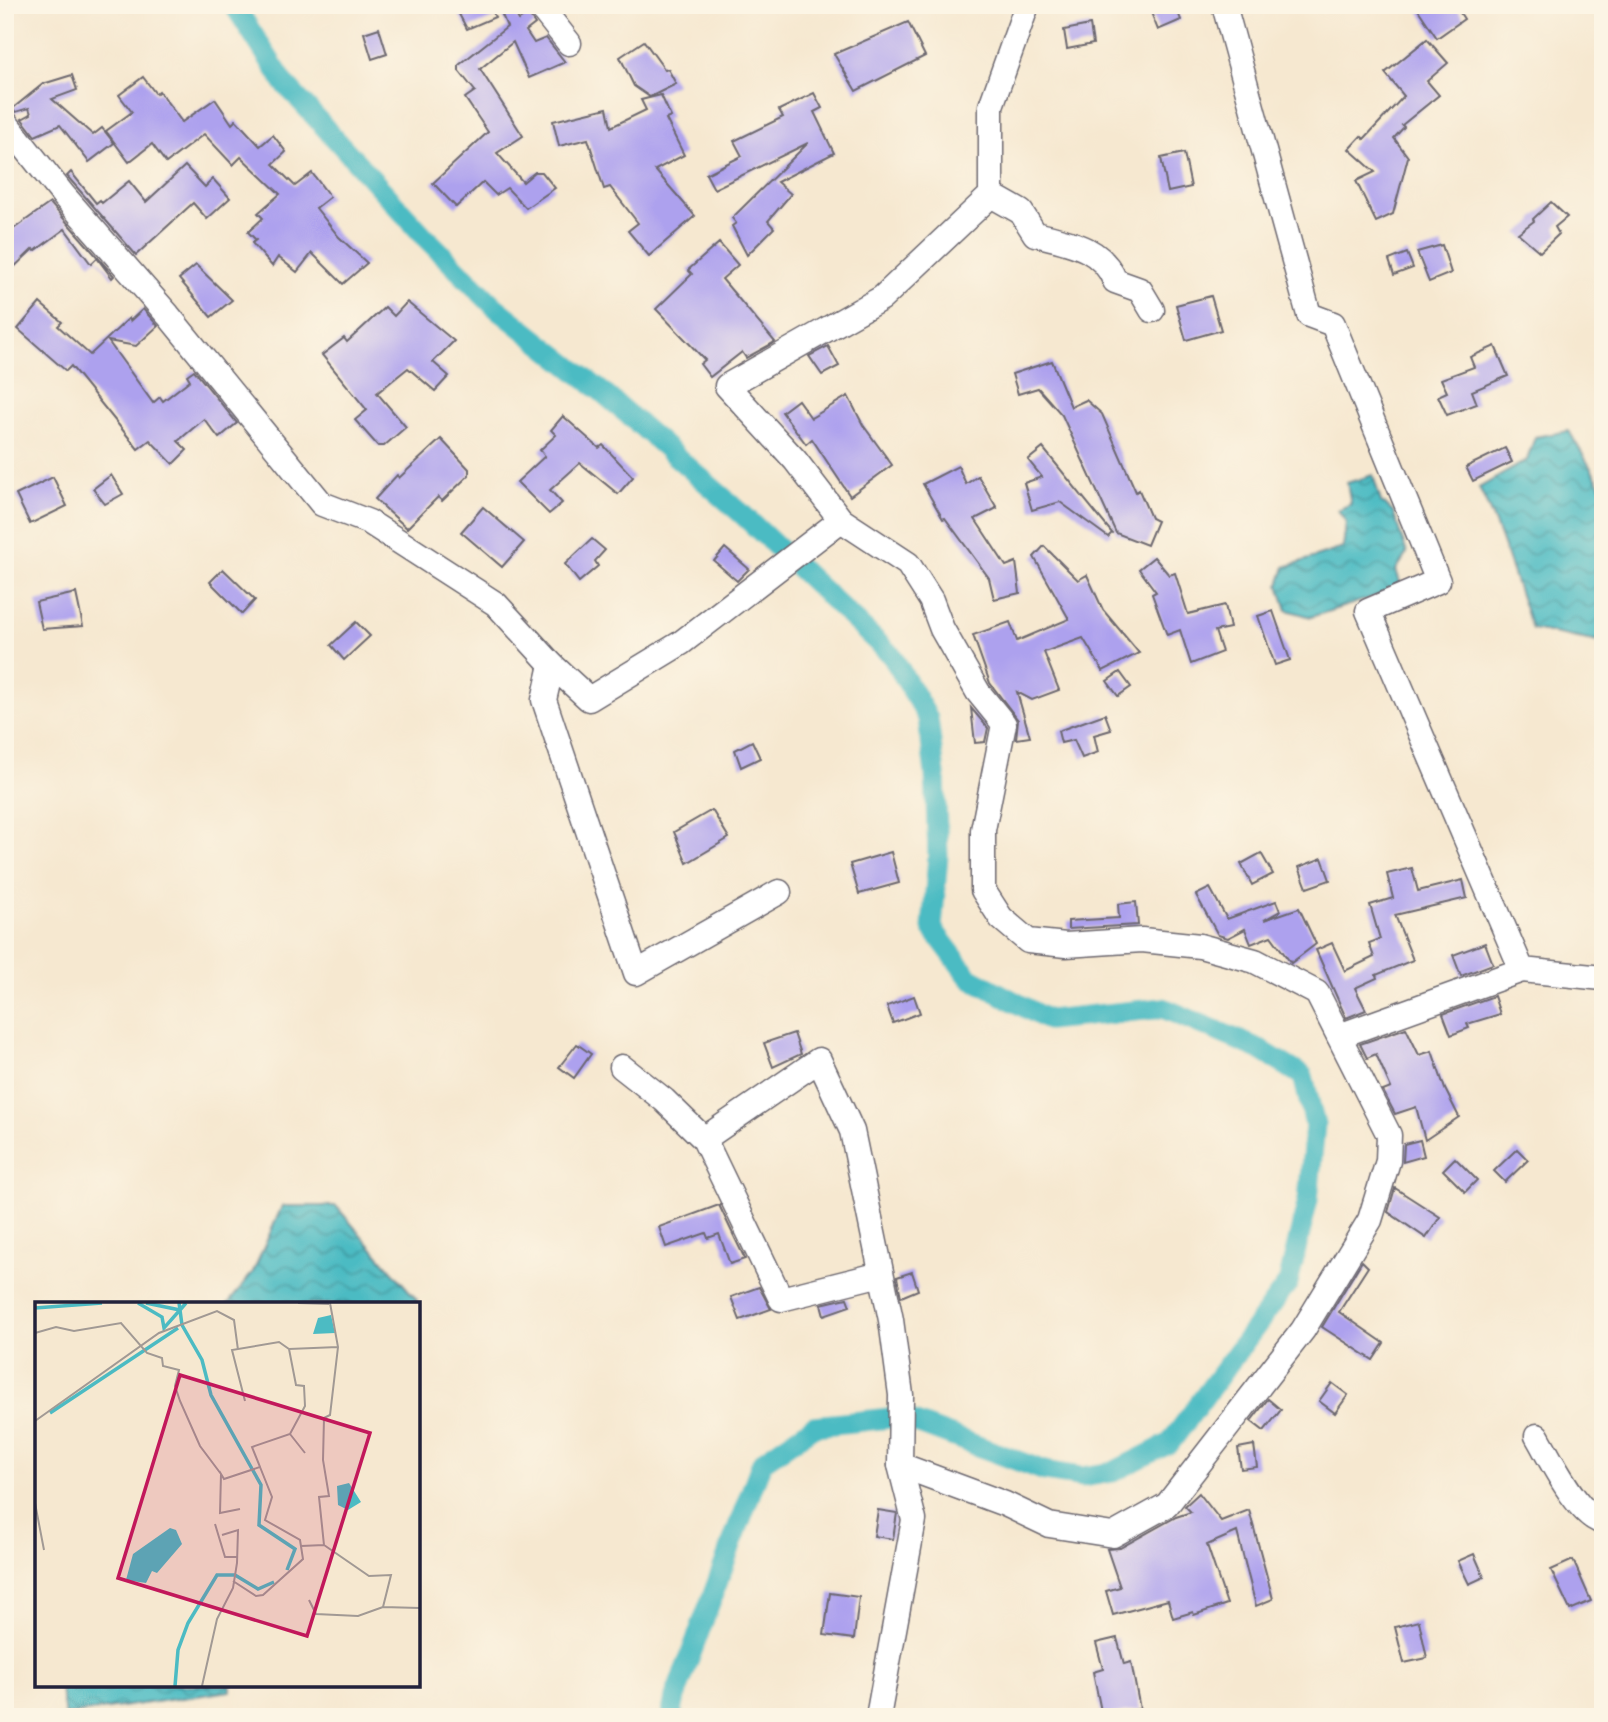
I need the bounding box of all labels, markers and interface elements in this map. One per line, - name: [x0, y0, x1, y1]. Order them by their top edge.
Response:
- inset map: [35, 1302, 420, 1687]

